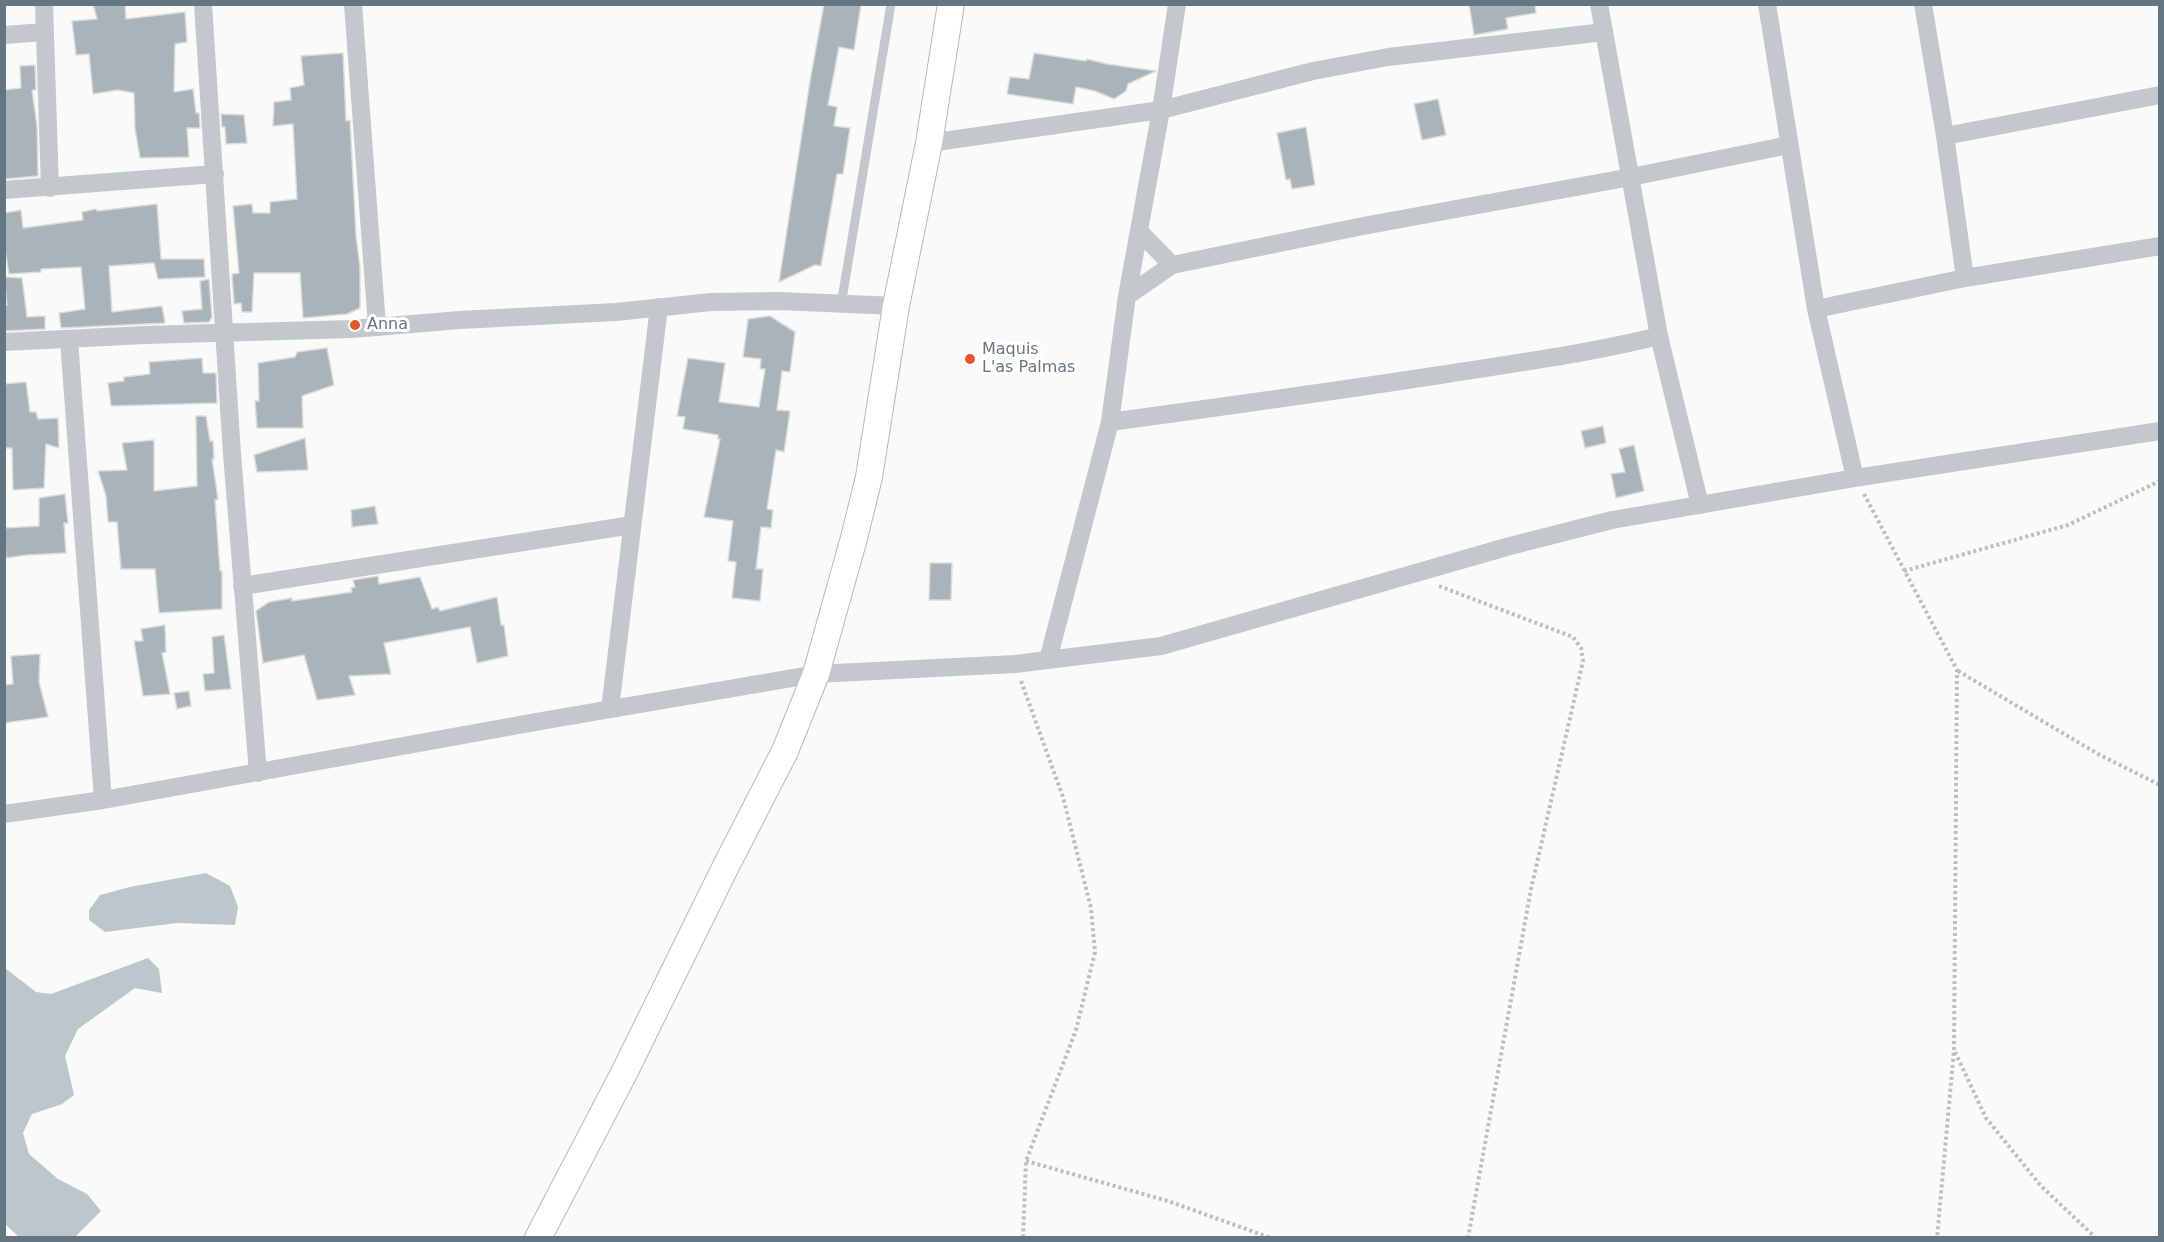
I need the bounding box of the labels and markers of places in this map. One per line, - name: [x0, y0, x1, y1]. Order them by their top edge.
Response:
- place label: Anna: [367, 315, 408, 335]
- marker: Anna: [348, 318, 362, 332]
- place label: Maquis L'as Palmas: [982, 340, 1075, 378]
- marker: Maquis L'as Palmas: [963, 352, 977, 366]

